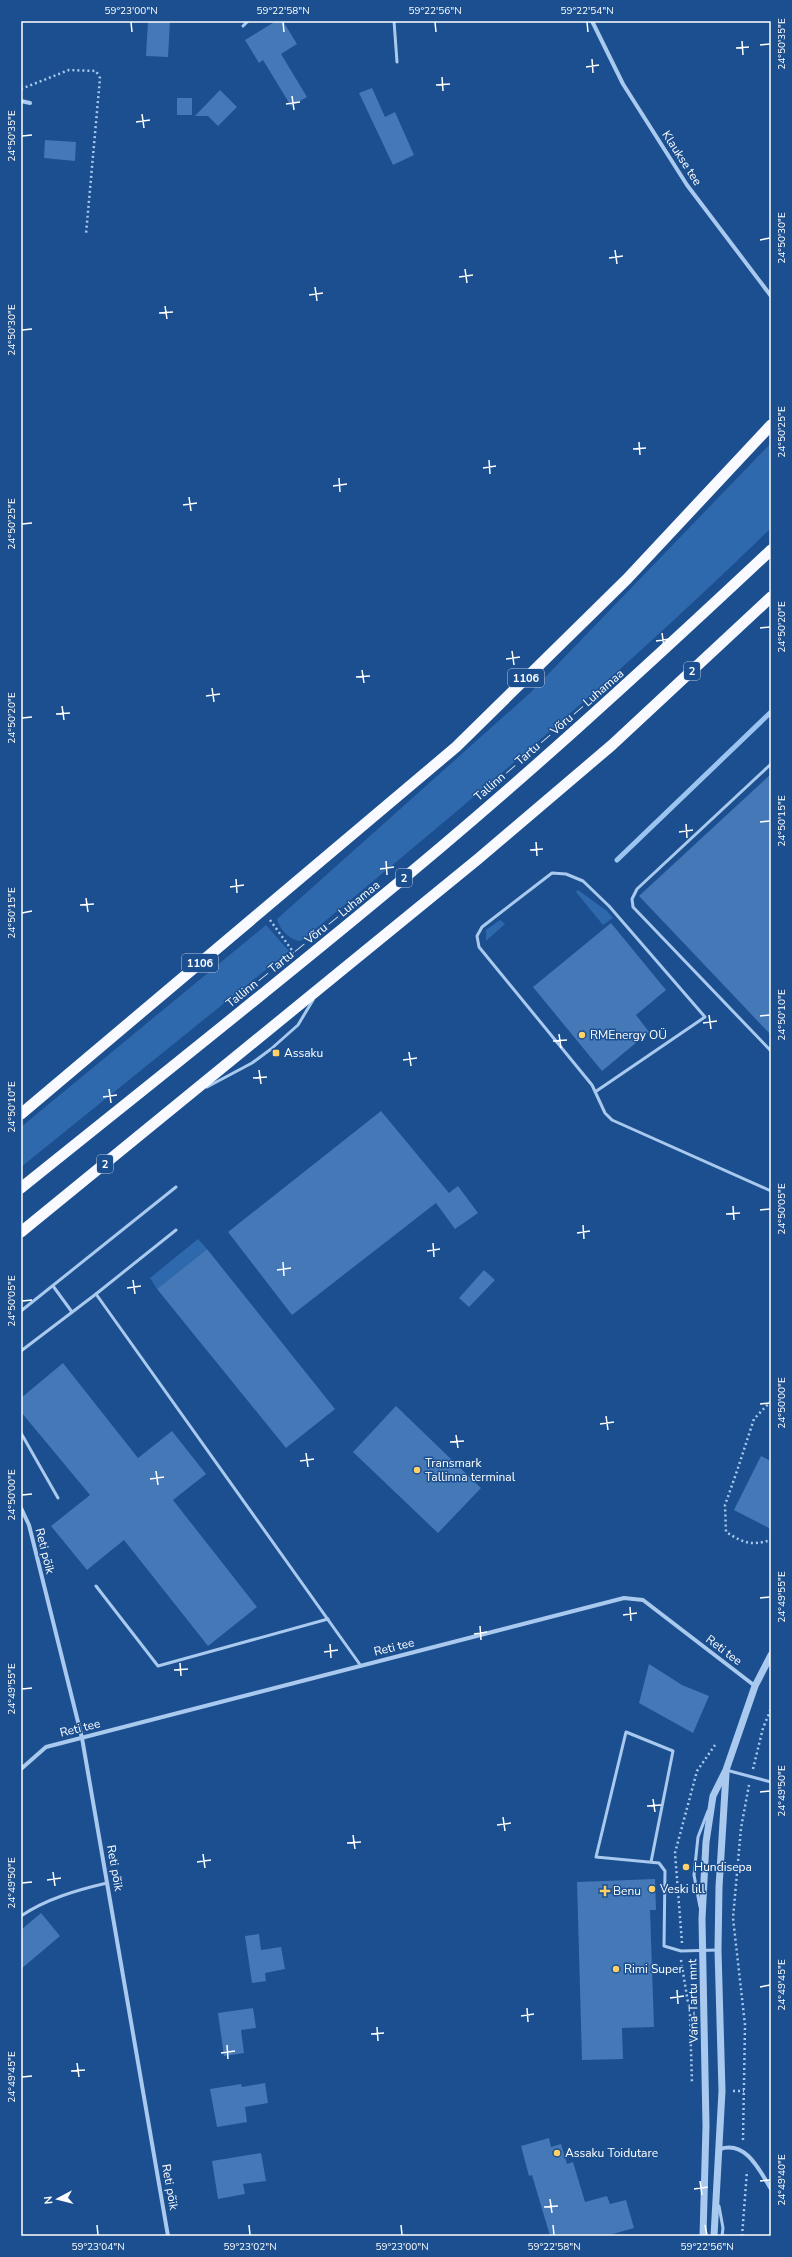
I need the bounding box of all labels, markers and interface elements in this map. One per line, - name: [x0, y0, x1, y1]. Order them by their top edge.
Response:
- text: 59°23'00"N: [104, 4, 158, 18]
- text: 59°22'58"N: [256, 4, 310, 18]
- text: 59°22'56"N: [408, 4, 462, 18]
- text: 59°22'54"N: [560, 4, 614, 18]
- text: 24°50'35"E: [775, 18, 789, 70]
- text: 24°50'35"E: [5, 110, 19, 162]
- street label: Klaukse tee: [658, 128, 706, 188]
- text: 24°50'30"E: [775, 212, 789, 264]
- text: 24°50'30"E: [5, 304, 19, 356]
- text: 24°50'25"E: [775, 406, 789, 458]
- text: 24°50'25"E: [5, 498, 19, 550]
- text: 24°50'20"E: [775, 601, 789, 653]
- road number: 2: [684, 662, 700, 680]
- street label: Tallinn — Tartu — Võru — Luhamaa: [471, 665, 627, 805]
- road number: 1106: [508, 669, 544, 687]
- text: 24°50'20"E: [5, 692, 19, 744]
- text: 24°50'15"E: [775, 795, 789, 847]
- road number: 2: [396, 869, 412, 887]
- street label: Tallinn — Tartu — Võru — Luhamaa: [223, 877, 383, 1011]
- text: 24°50'15"E: [5, 887, 19, 939]
- road number: 1106: [182, 954, 218, 972]
- text: 24°50'10"E: [775, 989, 789, 1041]
- place label: RMEnergy OÜ: [590, 1027, 667, 1043]
- marker: RMEnergy OÜ: [577, 1030, 587, 1040]
- place label: Assaku: [284, 1045, 323, 1061]
- marker: Assaku: [271, 1048, 281, 1058]
- text: 24°50'10"E: [5, 1081, 19, 1133]
- road number: 2: [97, 1155, 113, 1173]
- text: 24°50'05"E: [775, 1183, 789, 1235]
- text: 24°50'05"E: [5, 1275, 19, 1327]
- text: 24°50'00"E: [775, 1377, 789, 1429]
- place label: Transmark Tallinna terminal: [425, 1455, 516, 1485]
- marker: Transmark Tallinna terminal: [412, 1465, 422, 1475]
- text: 24°50'00"E: [5, 1469, 19, 1521]
- street label: Reti põik: [32, 1526, 59, 1577]
- text: 24°49'55"E: [775, 1571, 789, 1623]
- street label: Reti tee: [703, 1631, 745, 1669]
- street label: Reti tee: [372, 1634, 416, 1660]
- text: 24°49'55"E: [5, 1663, 19, 1715]
- street label: Reti tee: [58, 1715, 102, 1741]
- text: 24°49'50"E: [775, 1765, 789, 1817]
- street label: Reti põik: [103, 1844, 127, 1893]
- text: 24°49'50"E: [5, 1857, 19, 1909]
- place label: Hundisepa: [694, 1859, 752, 1875]
- marker: Hundisepa: [681, 1862, 691, 1872]
- place label: Veski lill: [659, 1881, 705, 1897]
- place label: Benu: [613, 1883, 641, 1899]
- marker: Veski lill: [647, 1884, 657, 1894]
- marker: Benu: [600, 1886, 610, 1896]
- street label: Vana-Tartu mnt: [684, 1958, 702, 2044]
- text: 24°49'45"E: [775, 1959, 789, 2011]
- place label: Rimi Super: [624, 1961, 683, 1977]
- marker: Rimi Super: [611, 1964, 621, 1974]
- text: 24°49'45"E: [5, 2051, 19, 2103]
- place label: Assaku Toidutare: [565, 2145, 658, 2161]
- marker: Assaku Toidutare: [552, 2148, 562, 2158]
- text: 24°49'40"E: [775, 2154, 789, 2206]
- street label: Reti põik: [158, 2163, 182, 2212]
- north arrow: [38, 2179, 78, 2219]
- text: N: [41, 2195, 57, 2205]
- text: 59°23'04"N: [71, 2240, 125, 2254]
- text: 59°23'02"N: [223, 2240, 277, 2254]
- text: 59°23'00"N: [375, 2240, 429, 2254]
- text: 59°22'58"N: [527, 2240, 581, 2254]
- text: 59°22'56"N: [680, 2240, 734, 2254]

